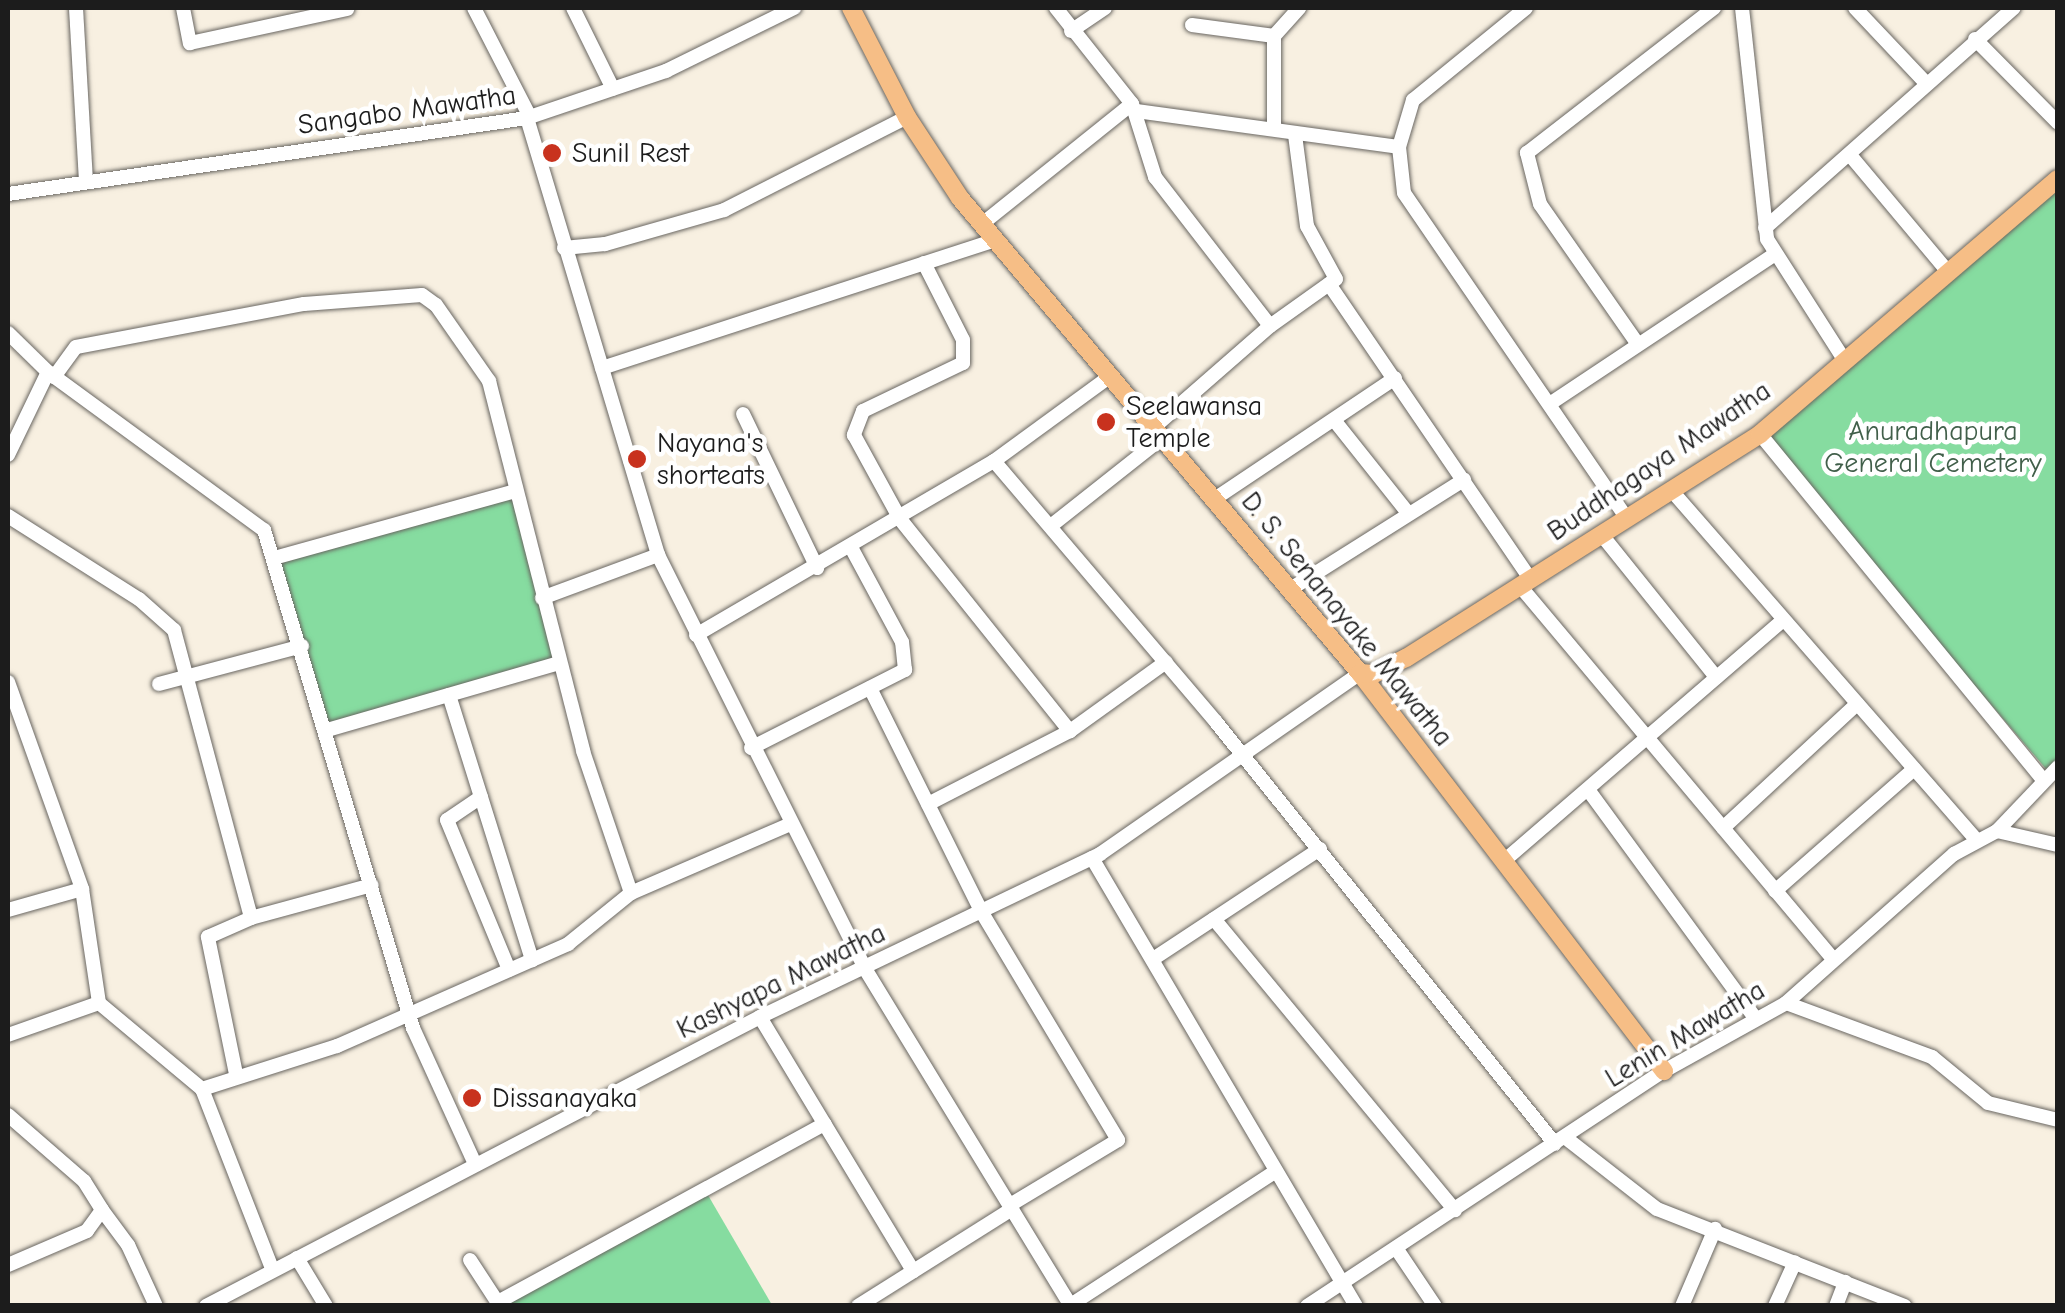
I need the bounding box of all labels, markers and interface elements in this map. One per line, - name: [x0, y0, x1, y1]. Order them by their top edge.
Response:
- street label: Sangabo Mawatha: [296, 78, 518, 142]
- place label: Sunil Rest: [572, 136, 689, 170]
- marker: Sunil Rest: [541, 142, 563, 164]
- street label: Buddhagaya Mawatha: [1541, 374, 1777, 548]
- place label: Seelawansa Temple: [1126, 389, 1262, 455]
- marker: Seelawansa Temple: [1095, 411, 1117, 433]
- park label: Anuradhapura General Cemetery: [1824, 414, 2042, 480]
- place label: Nayana's shorteats: [657, 426, 765, 492]
- marker: Nayana's shorteats: [626, 448, 648, 470]
- street label: D. S. Senanayake Mawatha: [1234, 485, 1460, 753]
- street label: Kashyapa Mawatha: [671, 916, 891, 1046]
- street label: Lenin Mawatha: [1599, 973, 1771, 1095]
- place label: Dissanayaka: [492, 1081, 638, 1115]
- marker: Dissanayaka: [461, 1087, 483, 1109]

